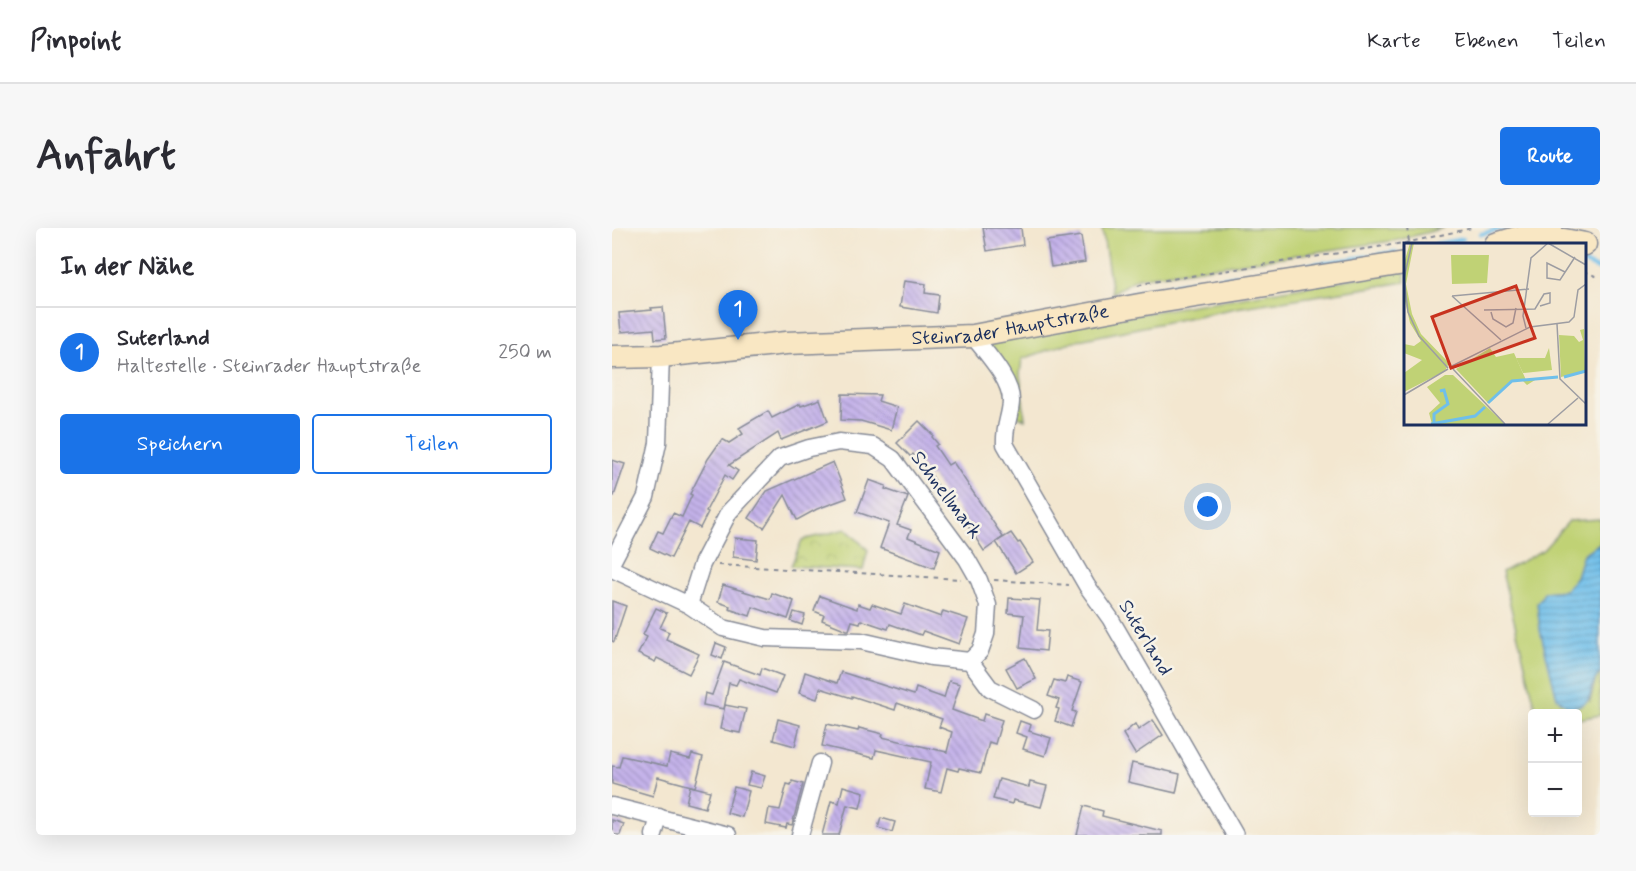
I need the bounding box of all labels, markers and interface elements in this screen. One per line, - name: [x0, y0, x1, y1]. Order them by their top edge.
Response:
- text: Pinpoint: [30, 23, 121, 60]
- text: Karte: [1367, 27, 1421, 55]
- text: Ebenen: [1454, 27, 1519, 55]
- text: Teilen: [1552, 27, 1606, 55]
- button: Route: [1500, 127, 1600, 185]
- text: Anfahrt: [36, 129, 176, 184]
- inset map: [1404, 243, 1585, 424]
- text: In der Nähe: [60, 250, 194, 284]
- pin: 1: [718, 291, 758, 340]
- street label: Steinrader Hauptstraße: [911, 297, 1111, 352]
- text: Suterland: [117, 325, 210, 353]
- text: 1: [75, 339, 84, 366]
- text: 250 m: [498, 339, 552, 366]
- text: Haltestelle · Steinrader Hauptstraße: [117, 353, 421, 380]
- button: Speichern: [60, 414, 300, 474]
- button: Teilen: [312, 414, 552, 474]
- street label: Schnellmark: [904, 446, 988, 544]
- your location: [1193, 492, 1222, 521]
- street label: Suterland: [1112, 595, 1178, 681]
- map controls: [1528, 709, 1582, 817]
- button: +: [1528, 709, 1582, 763]
- button: −: [1528, 763, 1582, 817]

